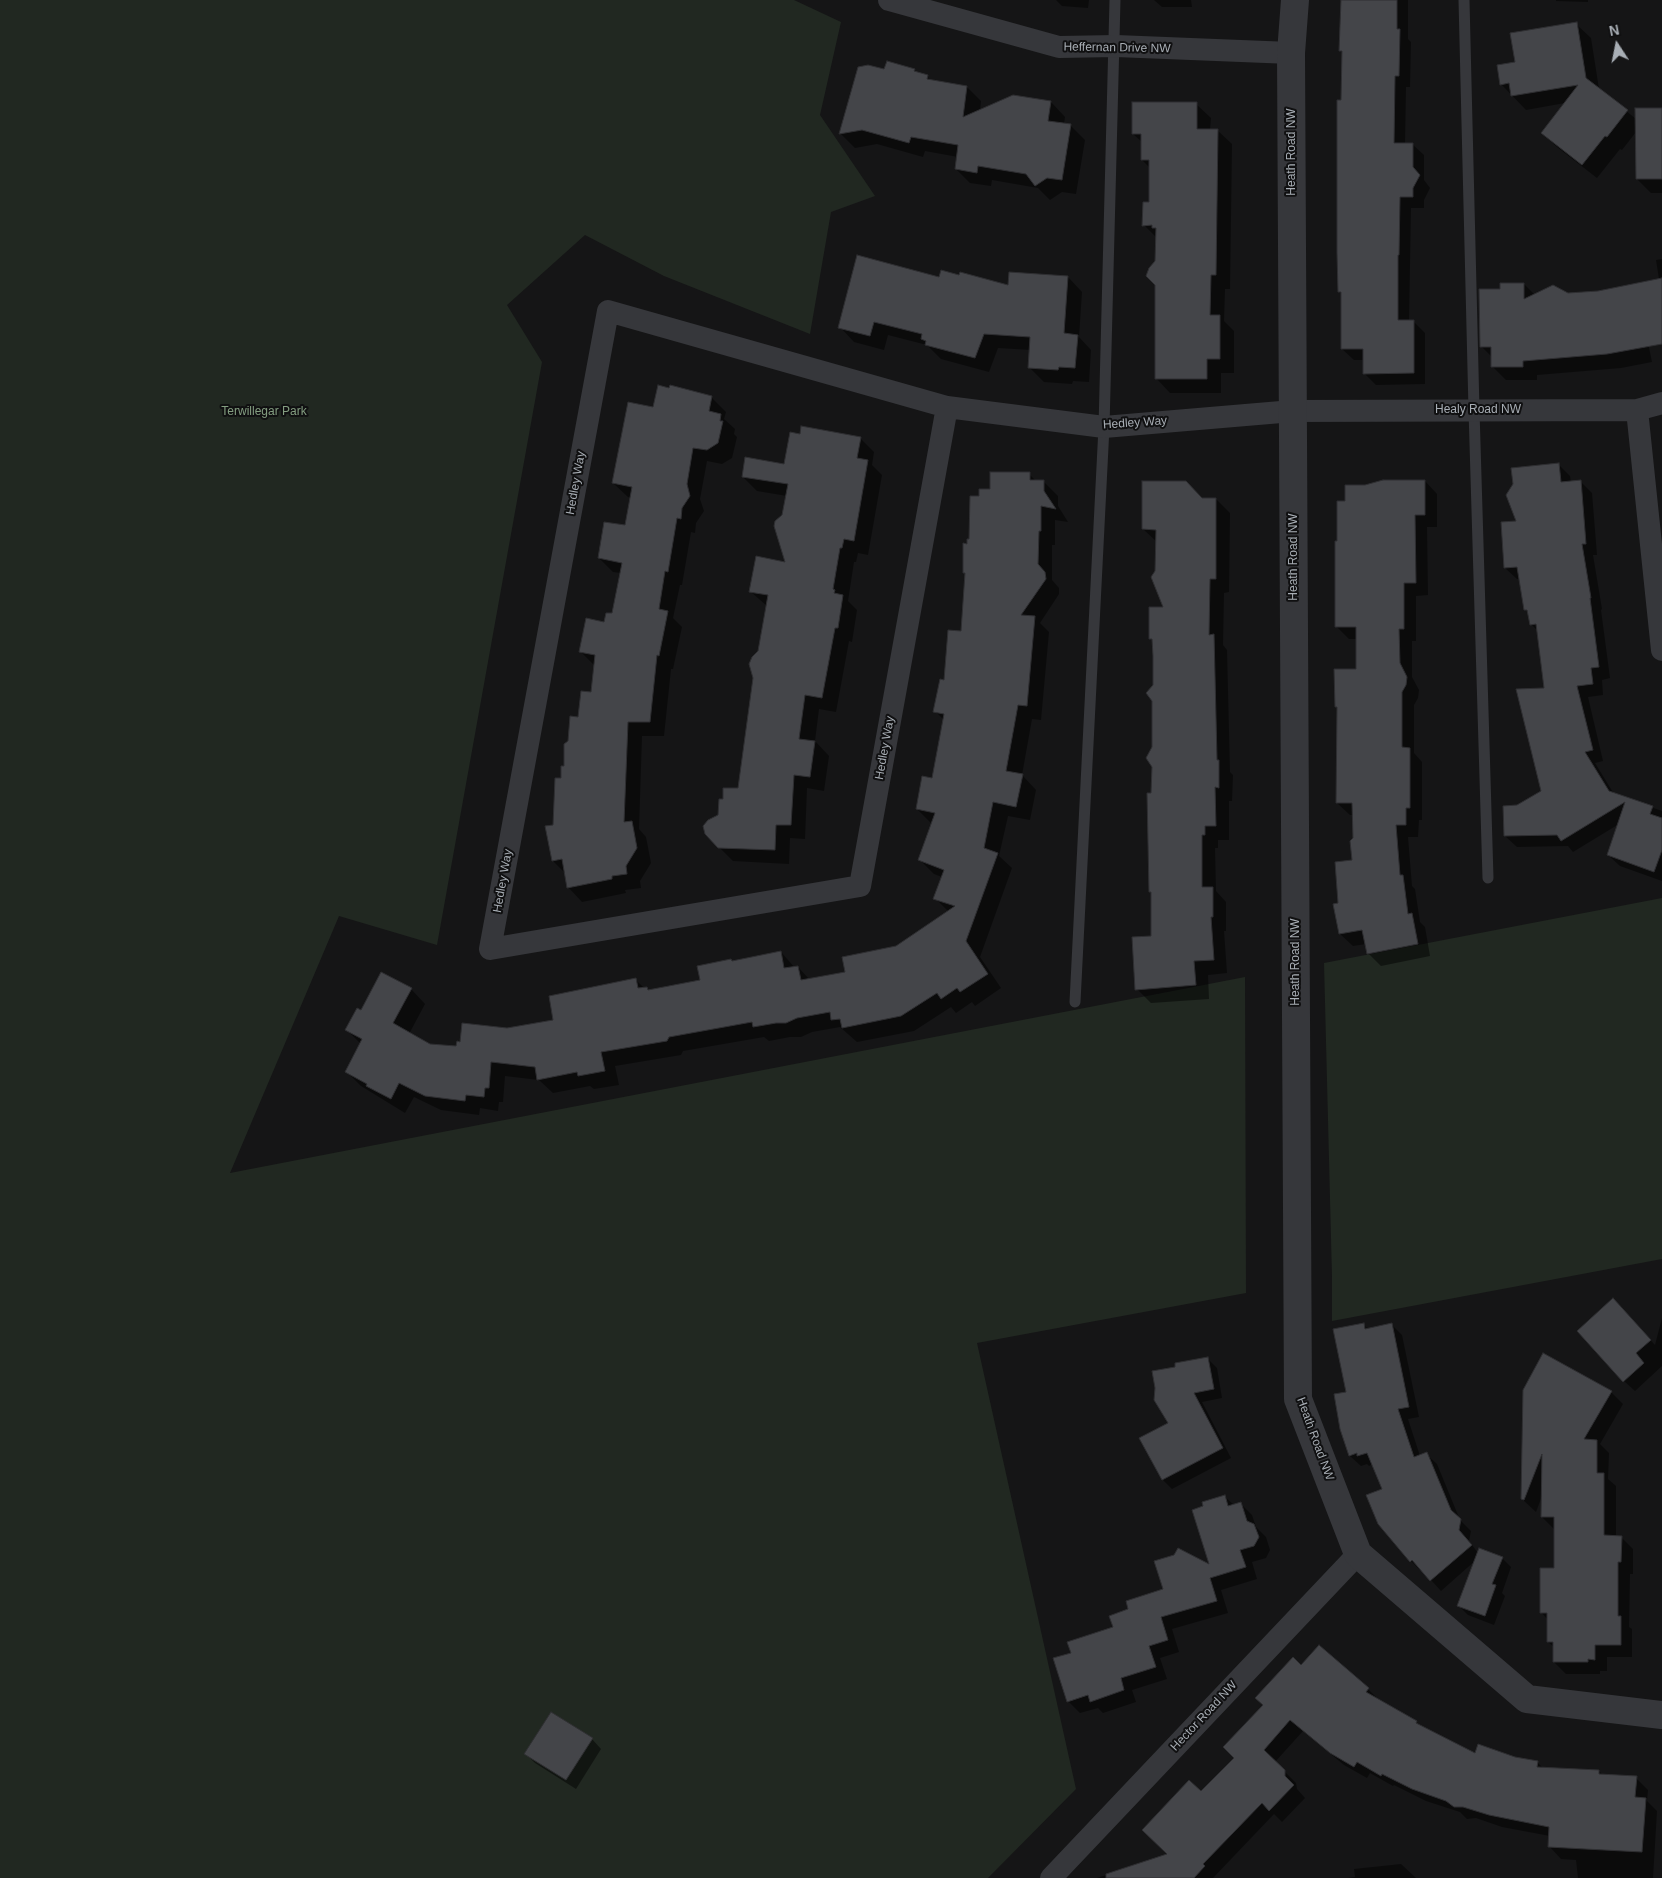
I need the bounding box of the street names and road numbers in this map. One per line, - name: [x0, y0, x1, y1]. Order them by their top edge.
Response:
- street label: Heffernan Drive NW: [1063, 40, 1171, 56]
- street label: Heath Road NW: [1285, 108, 1299, 196]
- street label: Healy Road NW: [1435, 403, 1521, 417]
- street label: Hedley Way: [1102, 414, 1168, 432]
- street label: Hedley Way: [563, 450, 589, 516]
- street label: Heath Road NW: [1287, 513, 1301, 601]
- street label: Hedley Way: [872, 715, 898, 781]
- street label: Hedley Way: [490, 848, 516, 914]
- street label: Heath Road NW: [1289, 918, 1303, 1006]
- street label: Heath Road NW: [1293, 1395, 1337, 1483]
- street label: Hector Road NW: [1168, 1678, 1240, 1754]

